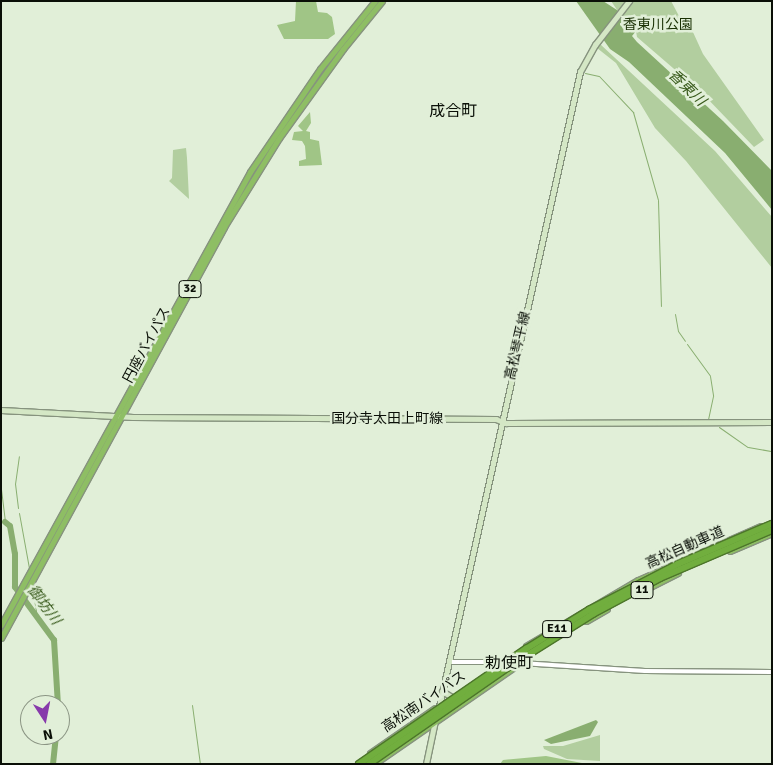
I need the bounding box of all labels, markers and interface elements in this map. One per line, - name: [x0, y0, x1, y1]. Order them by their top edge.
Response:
- park label: 香東川公園: [623, 17, 693, 33]
- water label: 香東川: [665, 66, 709, 110]
- district label: 成合町: [429, 101, 477, 121]
- road number: 32: [178, 280, 202, 298]
- street label: 円座バイパス: [120, 304, 174, 386]
- street label: 高松琴平線: [502, 310, 534, 382]
- street label: 国分寺太田上町線: [331, 411, 443, 427]
- street label: 高松自動車道: [643, 523, 727, 573]
- road number: 11: [630, 580, 654, 600]
- water label: 御坊川: [23, 582, 65, 628]
- road number: E11: [542, 620, 572, 638]
- district label: 勅使町: [485, 653, 533, 673]
- street label: 高松南バイパス: [379, 668, 469, 736]
- north arrow: [20, 695, 70, 745]
- text: N: [41, 725, 54, 744]

